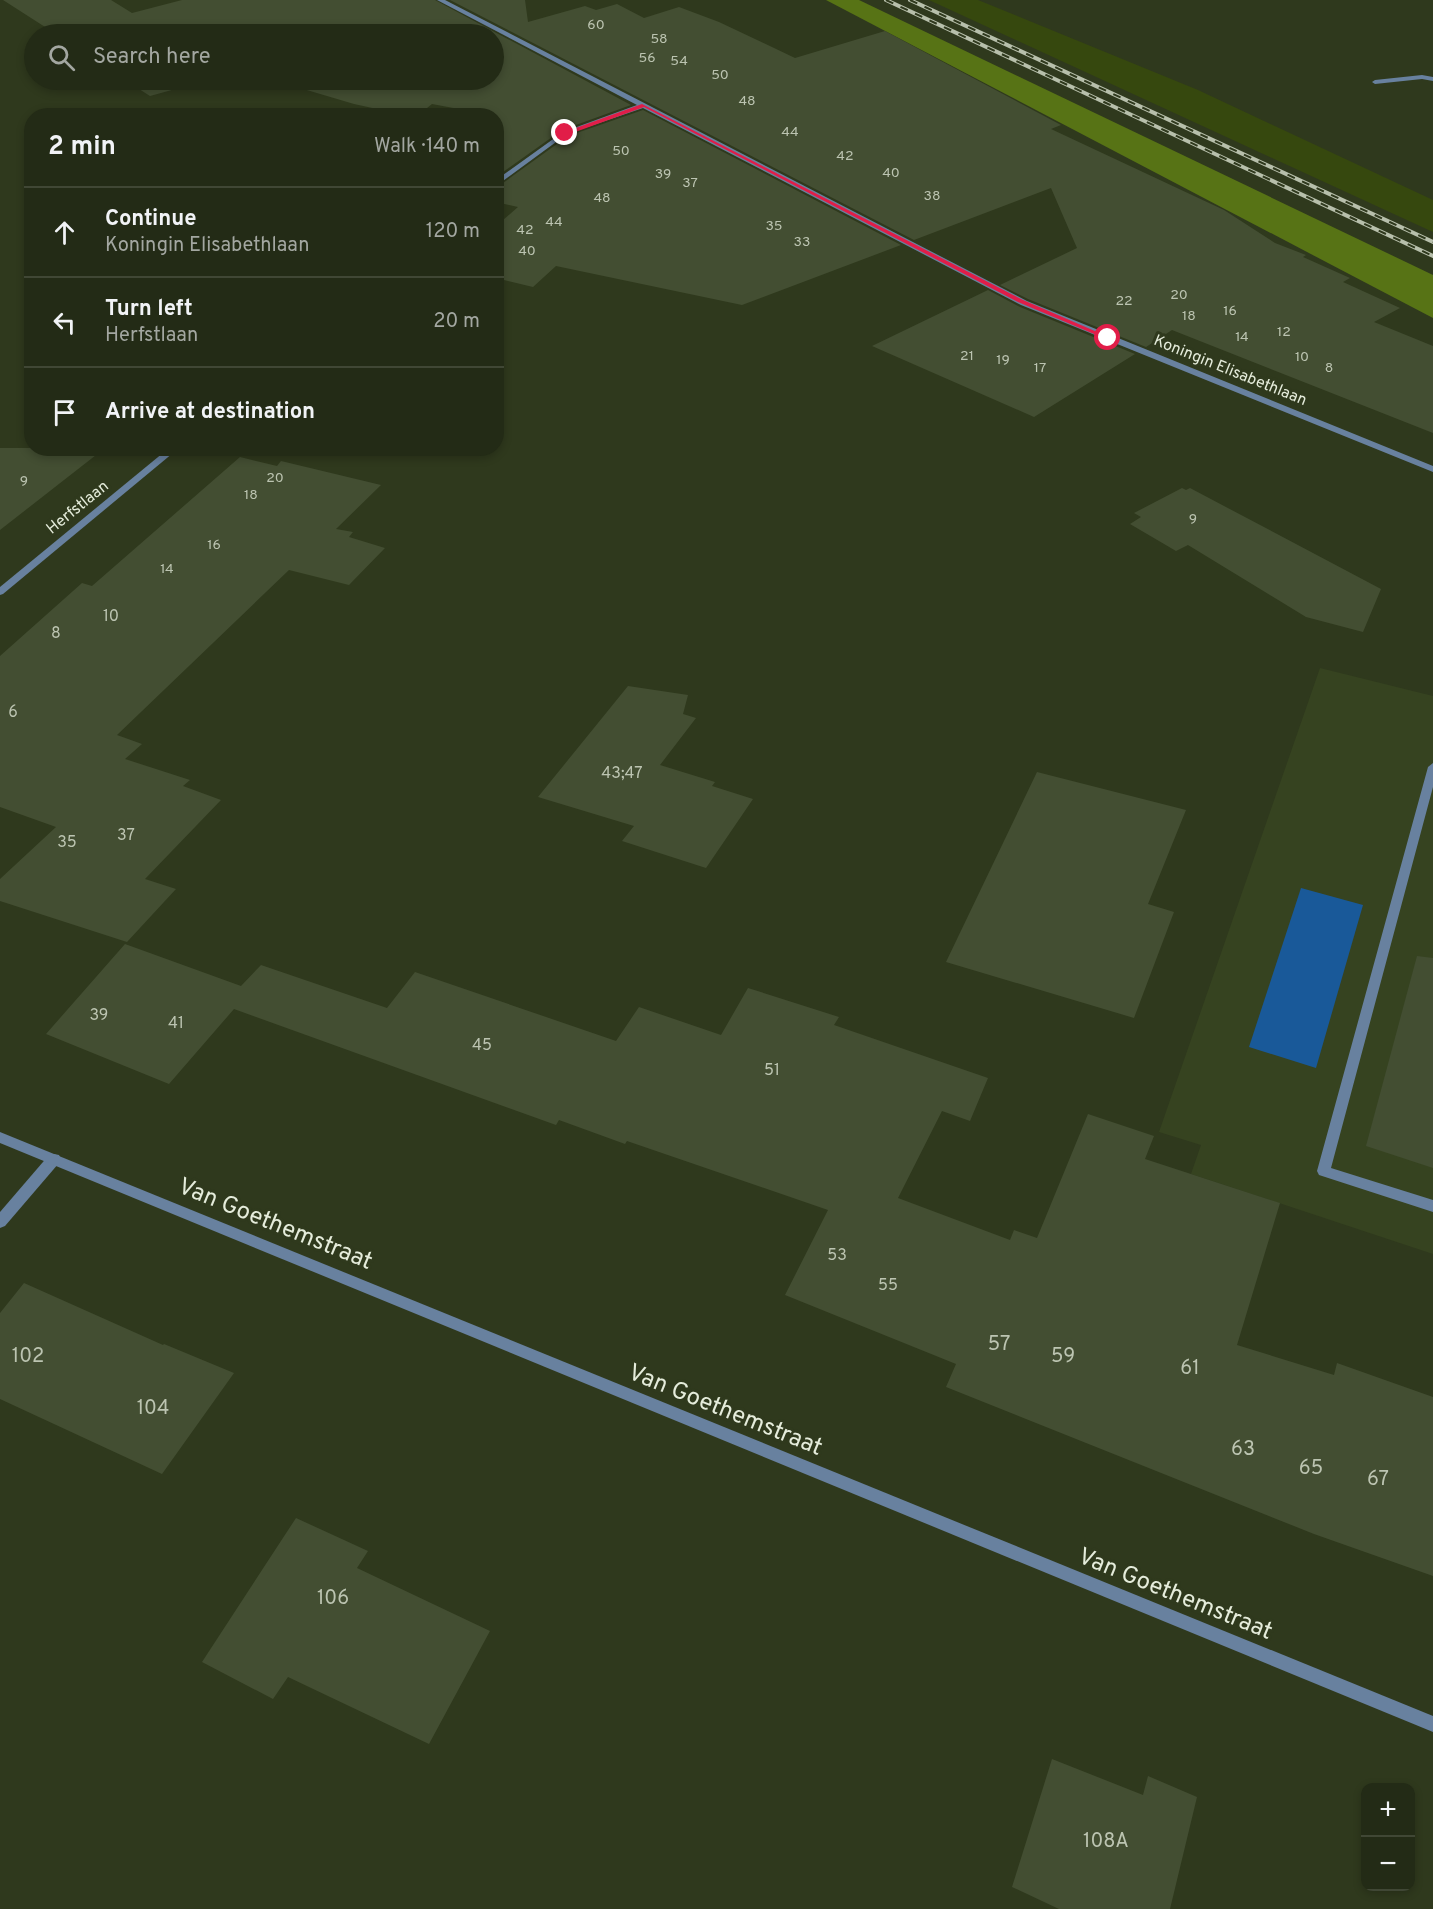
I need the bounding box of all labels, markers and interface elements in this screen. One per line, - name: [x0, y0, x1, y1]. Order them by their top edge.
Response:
- house number: 60: [587, 17, 605, 34]
- search box: [24, 24, 504, 90]
- house number: 58: [650, 31, 668, 48]
- icon: search: [45, 41, 78, 74]
- text: Search here: [93, 44, 211, 71]
- house number: 56: [638, 50, 656, 67]
- house number: 54: [670, 53, 688, 70]
- house number: 50: [711, 67, 729, 84]
- house number: 48: [738, 93, 756, 110]
- route end: [551, 119, 577, 145]
- house number: 44: [781, 124, 799, 141]
- text: 2 min: [48, 131, 116, 164]
- text: Walk · 140 m: [374, 134, 480, 160]
- house number: 50: [612, 143, 630, 160]
- house number: 42: [836, 148, 854, 165]
- house number: 40: [882, 165, 900, 182]
- house number: 39: [655, 166, 671, 183]
- house number: 37: [682, 175, 698, 192]
- house number: 38: [924, 188, 940, 205]
- house number: 48: [593, 190, 611, 207]
- text: Continue: [105, 206, 196, 233]
- house number: 44: [545, 214, 563, 231]
- icon: ahead: [48, 216, 81, 249]
- house number: 35: [765, 218, 783, 235]
- text: 120 m: [426, 219, 480, 245]
- house number: 42: [516, 222, 534, 239]
- text: Koningin Elisabethlaan: [105, 233, 309, 259]
- house number: 33: [794, 234, 810, 251]
- house number: 40: [518, 243, 536, 260]
- house number: 20: [1170, 287, 1188, 304]
- house number: 22: [1115, 293, 1133, 310]
- text: Turn left: [105, 296, 193, 323]
- house number: 16: [1223, 303, 1237, 320]
- icon: left: [48, 306, 81, 339]
- house number: 18: [1182, 308, 1196, 325]
- text: 20 m: [433, 309, 480, 335]
- text: Herfstlaan: [105, 323, 198, 349]
- route start: [1094, 324, 1120, 350]
- house number: 12: [1277, 324, 1291, 341]
- house number: 14: [1235, 329, 1249, 346]
- street label: Koningin Elisabethlaan: [1150, 331, 1310, 411]
- house number: 21: [960, 348, 974, 365]
- house number: 10: [1295, 349, 1309, 366]
- house number: 19: [996, 352, 1010, 369]
- house number: 17: [1034, 360, 1046, 377]
- house number: 8: [1325, 360, 1333, 377]
- icon: arrive: [48, 396, 81, 429]
- text: Arrive at destination: [105, 399, 315, 426]
- house number: 20: [266, 470, 284, 487]
- house number: 9: [20, 473, 28, 490]
- street label: Herfstlaan: [43, 477, 113, 539]
- house number: 18: [244, 487, 258, 504]
- house number: 9: [1189, 511, 1197, 528]
- house number: 16: [207, 537, 221, 554]
- house number: 14: [160, 561, 174, 578]
- house number: 10: [103, 607, 119, 627]
- house number: 8: [51, 624, 61, 644]
- house number: 6: [8, 703, 18, 723]
- house number: 43;47: [601, 764, 643, 784]
- house number: 37: [117, 826, 135, 846]
- house number: 35: [57, 833, 77, 853]
- house number: 39: [90, 1006, 108, 1026]
- house number: 41: [168, 1014, 184, 1034]
- house number: 45: [472, 1036, 492, 1056]
- house number: 51: [764, 1061, 780, 1081]
- street label: Van Goethemstraat: [173, 1172, 377, 1278]
- house number: 53: [827, 1246, 847, 1266]
- house number: 55: [878, 1276, 898, 1296]
- house number: 57: [988, 1332, 1010, 1358]
- house number: 102: [12, 1344, 44, 1370]
- house number: 59: [1051, 1344, 1075, 1370]
- house number: 61: [1180, 1356, 1200, 1382]
- street label: Van Goethemstraat: [623, 1358, 827, 1464]
- house number: 104: [137, 1396, 169, 1422]
- house number: 63: [1231, 1437, 1255, 1463]
- house number: 65: [1299, 1456, 1323, 1482]
- house number: 67: [1367, 1467, 1389, 1493]
- street label: Van Goethemstraat: [1073, 1542, 1277, 1648]
- house number: 106: [317, 1586, 349, 1612]
- map controls: [1361, 1783, 1415, 1891]
- button: +: [1361, 1783, 1415, 1837]
- house number: 108A: [1083, 1829, 1129, 1855]
- button: −: [1361, 1837, 1415, 1891]

